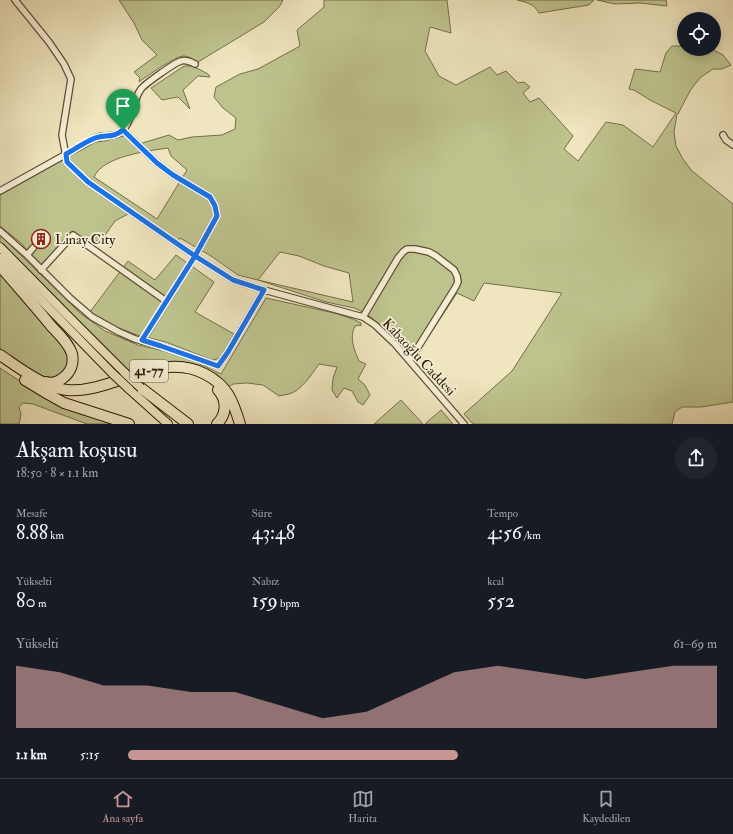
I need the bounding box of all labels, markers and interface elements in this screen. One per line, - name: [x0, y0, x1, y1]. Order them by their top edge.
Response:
- map controls: [677, 12, 721, 56]
- button: locate: [677, 12, 721, 56]
- pin: [106, 89, 140, 130]
- icon: arrive: [112, 95, 134, 117]
- building icon: Linay City: [30, 228, 52, 250]
- place label: Linay City: [55, 231, 116, 249]
- street label: Kabaoğlu Caddesi: [379, 315, 459, 399]
- road number: 41-77: [130, 360, 168, 382]
- text: Akşam koşusu: [16, 436, 137, 464]
- button: share: [675, 437, 717, 479]
- text: 18:50 · 8 × 1.1 km: [16, 465, 98, 481]
- text: Mesafe: [16, 507, 47, 520]
- text: Süre: [252, 507, 272, 520]
- text: Tempo: [487, 507, 518, 520]
- text: 8.88: [16, 520, 48, 545]
- text: 43:48: [252, 520, 295, 545]
- text: 4:56: [487, 520, 522, 545]
- text: km: [48, 529, 64, 542]
- text: /km: [522, 529, 541, 542]
- text: Yükselti: [16, 575, 52, 588]
- text: Nabız: [252, 575, 279, 588]
- text: kcal: [487, 575, 504, 588]
- text: 80: [16, 588, 36, 613]
- text: 159: [252, 588, 278, 613]
- text: 552: [487, 588, 515, 613]
- text: m: [36, 597, 47, 610]
- text: bpm: [278, 597, 300, 610]
- text: Yükselti: [16, 636, 59, 652]
- text: 61–69 m: [673, 636, 717, 652]
- text: 1.1 km: [16, 747, 47, 763]
- text: 5:15: [80, 747, 99, 763]
- tab: Ana sayfa: [103, 788, 143, 825]
- tab: Harita: [348, 788, 377, 825]
- tab: Kaydedilen: [582, 788, 630, 825]

